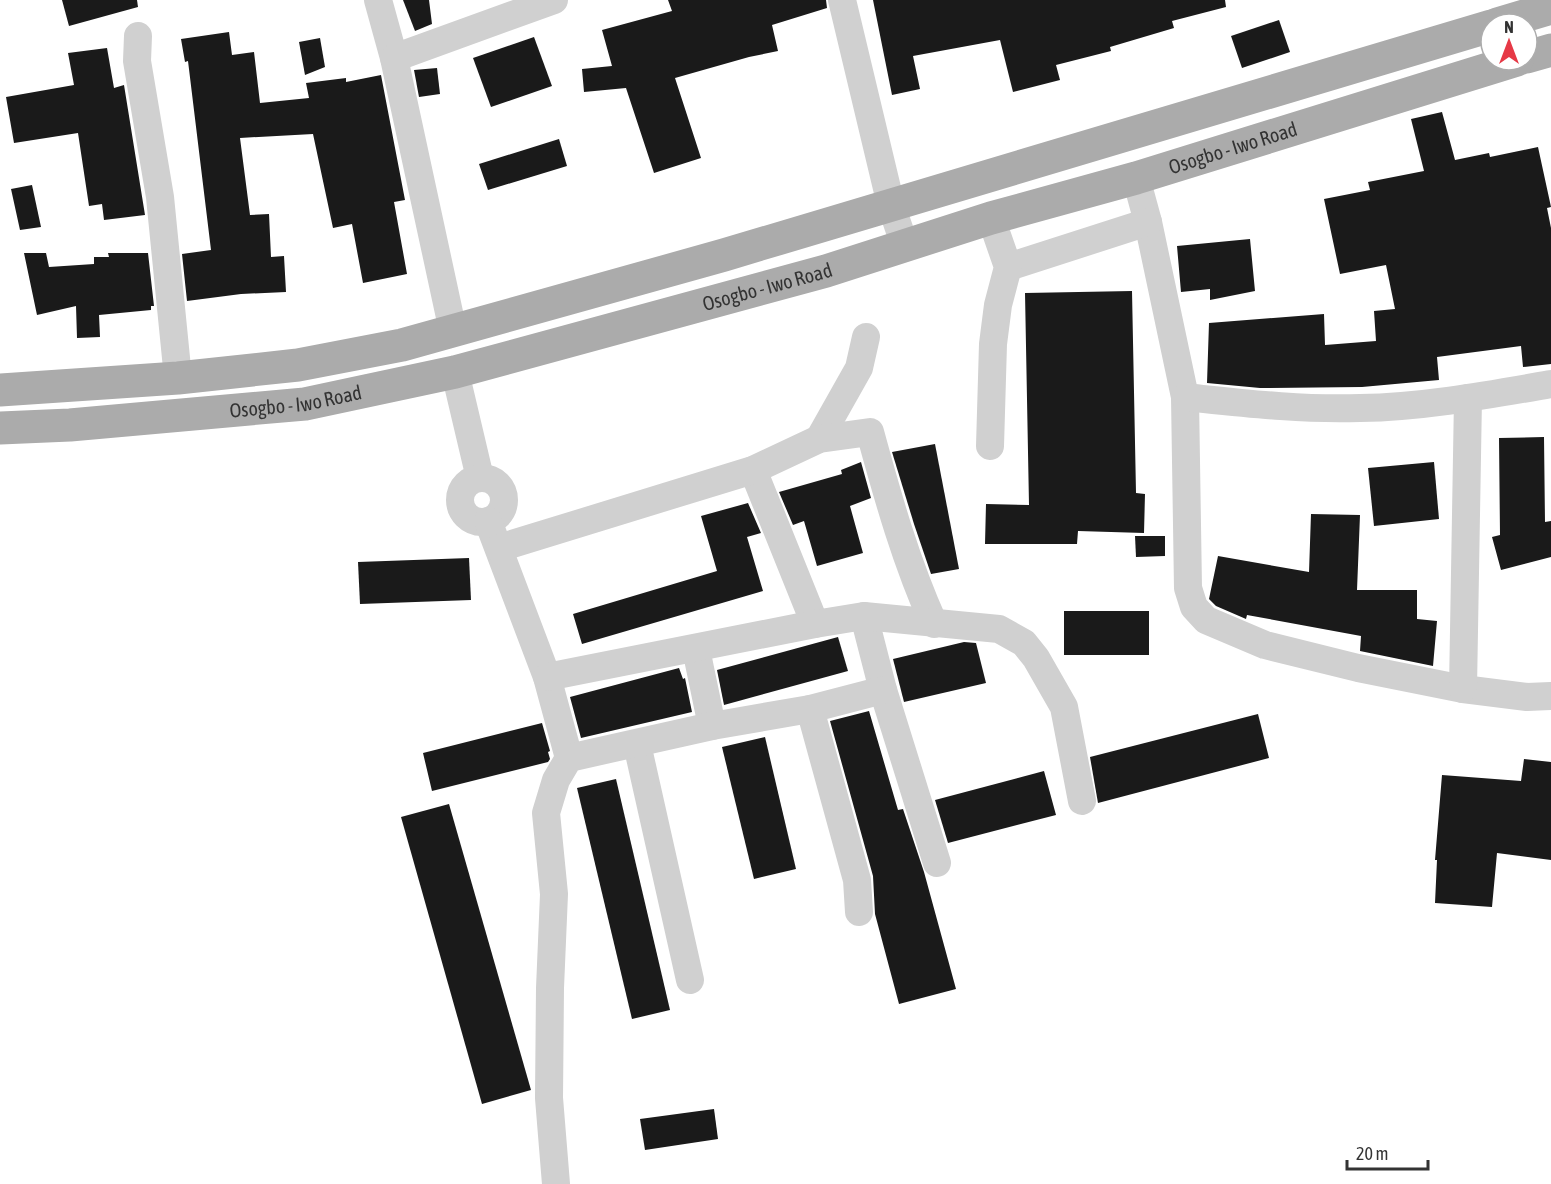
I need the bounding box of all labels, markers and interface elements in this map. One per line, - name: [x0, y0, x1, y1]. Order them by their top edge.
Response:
- north arrow: [1479, 12, 1539, 72]
- text: N: [1504, 18, 1514, 36]
- street label: Osogbo - Iwo Road: [1166, 117, 1300, 178]
- street label: Osogbo - Iwo Road: [700, 258, 835, 315]
- street label: Osogbo - Iwo Road: [229, 380, 364, 422]
- scale bar: [1347, 1133, 1428, 1171]
- text: 20 m: [1356, 1143, 1388, 1164]

